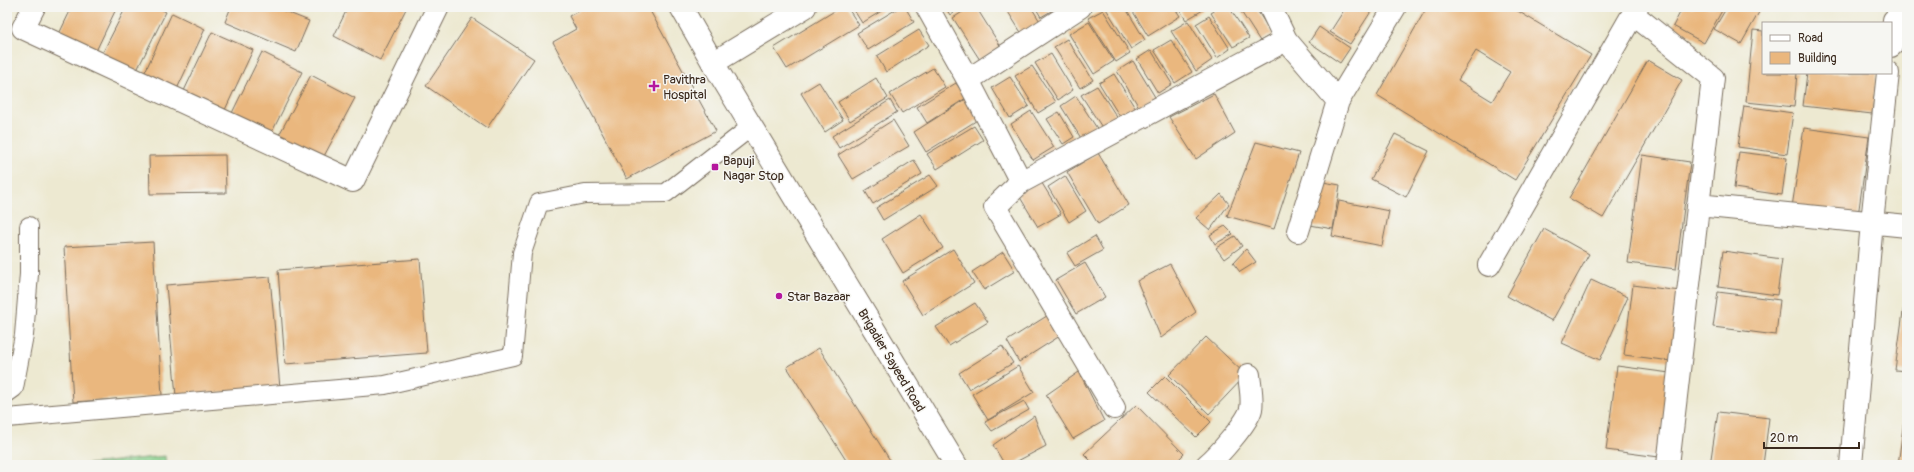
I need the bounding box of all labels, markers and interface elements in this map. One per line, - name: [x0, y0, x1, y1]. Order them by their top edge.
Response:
- legend: [1762, 22, 1892, 74]
- text: Road: [1798, 31, 1823, 46]
- text: Building: [1798, 51, 1837, 66]
- place label: Pavithra Hospital: [663, 72, 707, 103]
- marker: Pavithra Hospital: [648, 80, 660, 92]
- place label: Bapuji Nagar Stop: [723, 153, 784, 184]
- marker: Bapuji Nagar Stop: [710, 162, 720, 172]
- place label: Star Bazaar: [787, 289, 851, 305]
- marker: Star Bazaar: [774, 291, 784, 301]
- street label: Brigadier Sayeed Road: [854, 306, 928, 415]
- scale bar: [1764, 424, 1859, 450]
- text: 20 m: [1770, 431, 1799, 446]

